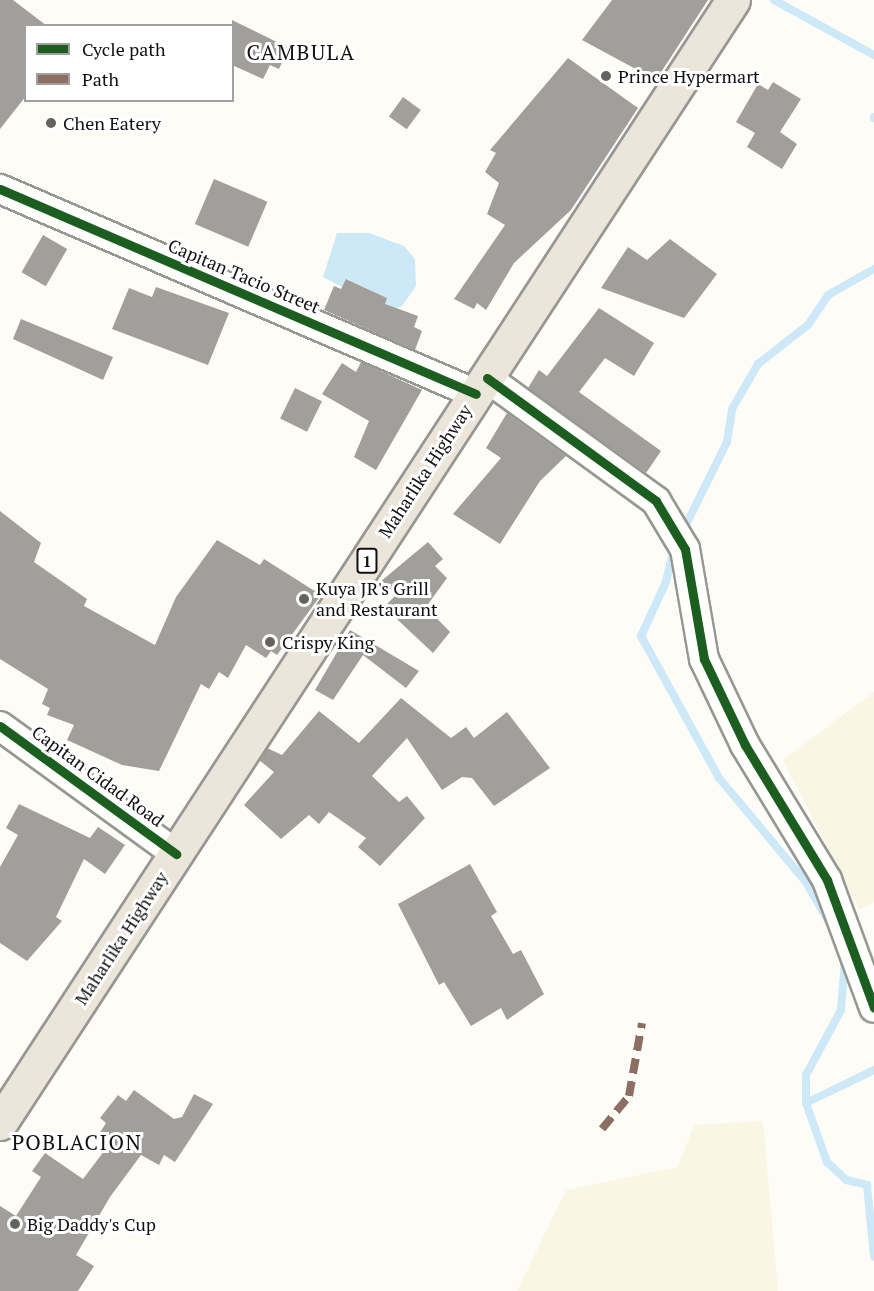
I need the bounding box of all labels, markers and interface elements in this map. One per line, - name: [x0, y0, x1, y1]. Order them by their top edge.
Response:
- legend: [24, 24, 234, 102]
- text: Cycle path: [82, 37, 166, 61]
- district label: CAMBULA: [247, 39, 355, 65]
- place label: Prince Hypermart: [618, 65, 760, 87]
- text: Path: [82, 67, 119, 91]
- marker: Prince Hypermart: [599, 69, 613, 83]
- place label: Chen Eatery: [63, 112, 161, 134]
- marker: Chen Eatery: [44, 116, 58, 130]
- street label: Capitan Tacio Street: [165, 234, 323, 318]
- street label: Maharlika Highway: [374, 400, 476, 542]
- road number: 1: [355, 548, 379, 574]
- place label: Kuya JR's Grill and Restaurant: [316, 578, 438, 620]
- marker: Kuya JR's Grill and Restaurant: [297, 592, 311, 606]
- place label: Crispy King: [282, 631, 374, 653]
- marker: Crispy King: [263, 635, 277, 649]
- street label: Capitan Cidad Road: [28, 721, 168, 831]
- street label: Maharlika Highway: [70, 867, 172, 1009]
- district label: POBLACION: [12, 1129, 142, 1155]
- place label: Big Daddy's Cup: [27, 1213, 156, 1235]
- marker: Big Daddy's Cup: [8, 1217, 22, 1231]

